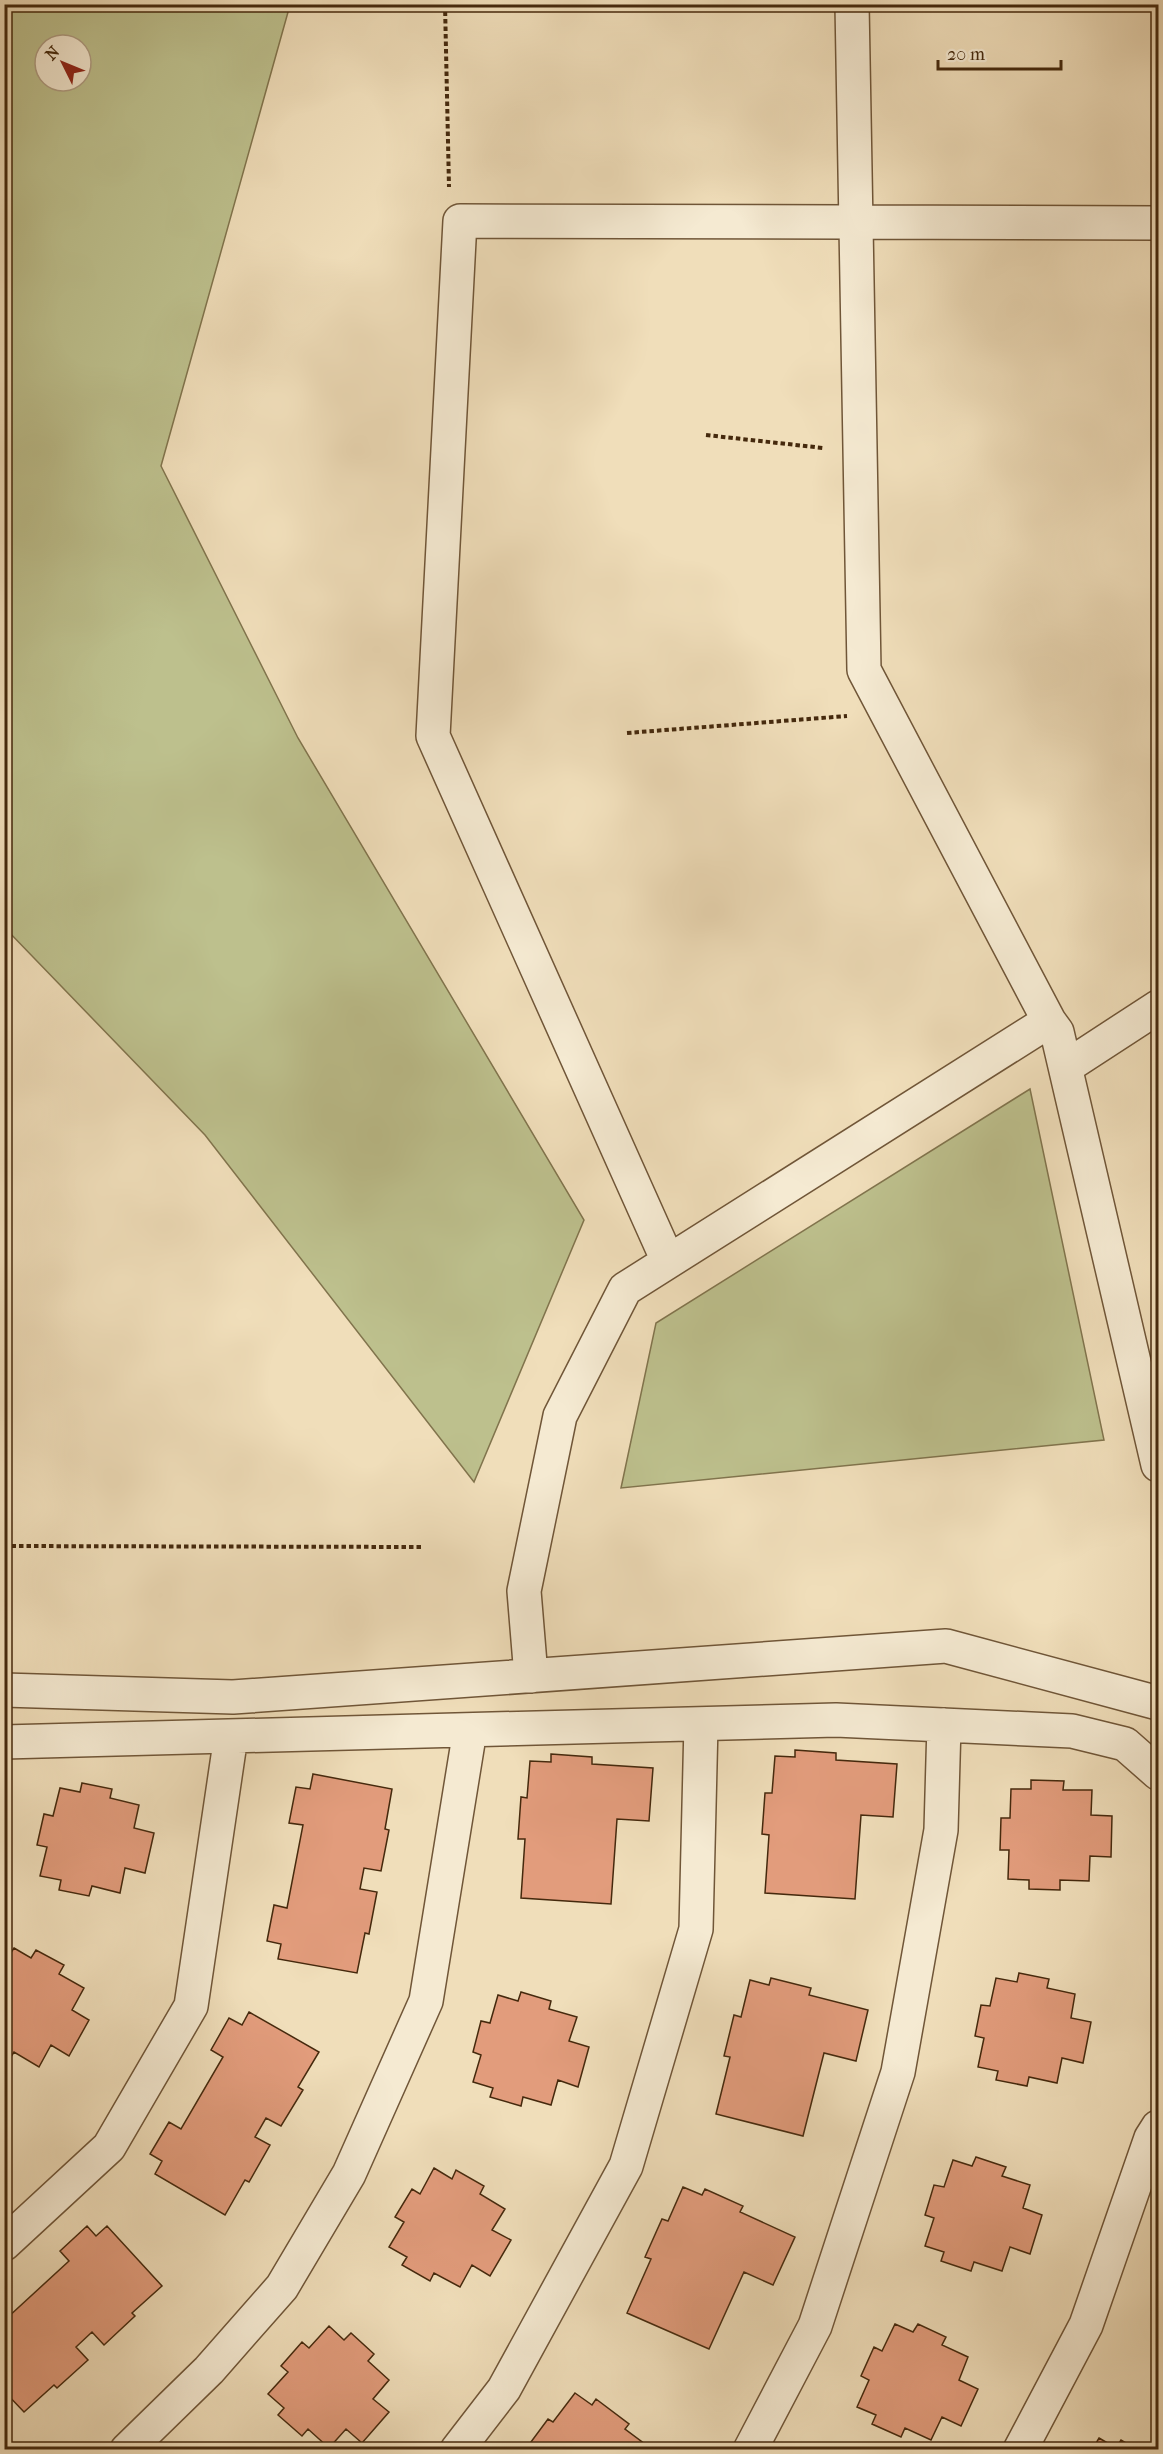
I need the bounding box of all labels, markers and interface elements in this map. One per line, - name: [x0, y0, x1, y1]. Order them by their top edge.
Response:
- north arrow: [33, 33, 93, 93]
- scale bar: [938, 33, 1061, 71]
- text: N: [41, 42, 64, 64]
- text: 20 m: [947, 44, 985, 65]

